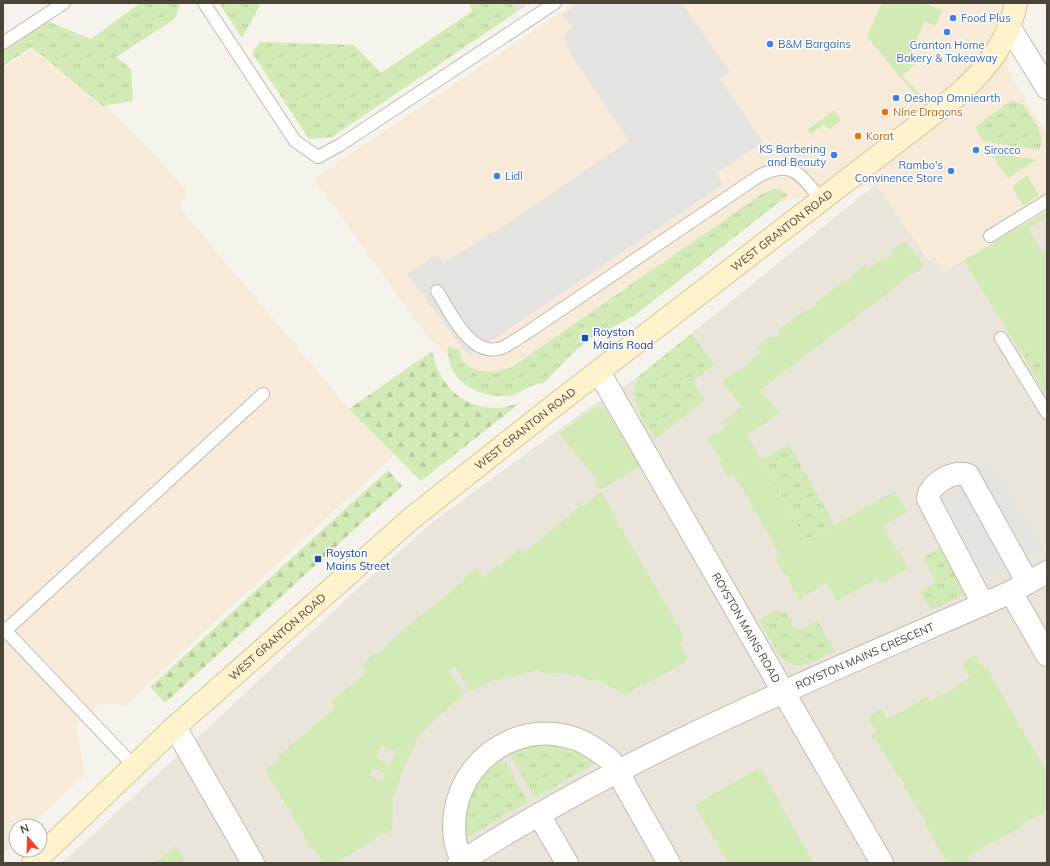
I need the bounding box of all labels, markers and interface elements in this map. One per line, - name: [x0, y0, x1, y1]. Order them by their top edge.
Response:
- place label: Food Plus: [961, 11, 1011, 25]
- marker: Food Plus: [948, 13, 958, 23]
- marker: Granton Home Bakery & Takeaway: [942, 27, 952, 37]
- place label: B&M Bargains: [778, 37, 851, 51]
- place label: Granton Home Bakery & Takeaway: [896, 38, 998, 65]
- marker: B&M Bargains: [765, 39, 775, 49]
- place label: Oeshop Omniearth: [904, 91, 1001, 105]
- marker: Oeshop Omniearth: [891, 93, 901, 103]
- place label: Nine Dragons: [893, 105, 963, 119]
- marker: Nine Dragons: [880, 107, 890, 117]
- place label: Korat: [866, 129, 894, 143]
- marker: Korat: [853, 131, 863, 141]
- place label: KS Barbering and Beauty: [759, 142, 826, 169]
- place label: Sirocco: [984, 143, 1021, 157]
- marker: Sirocco: [971, 145, 981, 155]
- marker: KS Barbering and Beauty: [829, 150, 839, 160]
- place label: Rambo's Convinence Store: [855, 158, 943, 185]
- marker: Rambo's Convinence Store: [946, 166, 956, 176]
- place label: Lidl: [505, 169, 523, 183]
- marker: Lidl: [492, 171, 502, 181]
- street label: WEST GRANTON ROAD: [728, 187, 835, 274]
- place label: Royston Mains Road: [593, 325, 653, 352]
- marker: Royston Mains Road: [580, 333, 590, 343]
- street label: WEST GRANTON ROAD: [472, 384, 579, 473]
- place label: Royston Mains Street: [326, 546, 390, 573]
- marker: Royston Mains Street: [313, 554, 323, 564]
- street label: ROYSTON MAINS ROAD: [709, 570, 784, 685]
- street label: WEST GRANTON ROAD: [226, 590, 329, 683]
- street label: ROYSTON MAINS CRESCENT: [793, 619, 937, 693]
- north arrow: [8, 818, 48, 858]
- text: N: [18, 821, 31, 837]

